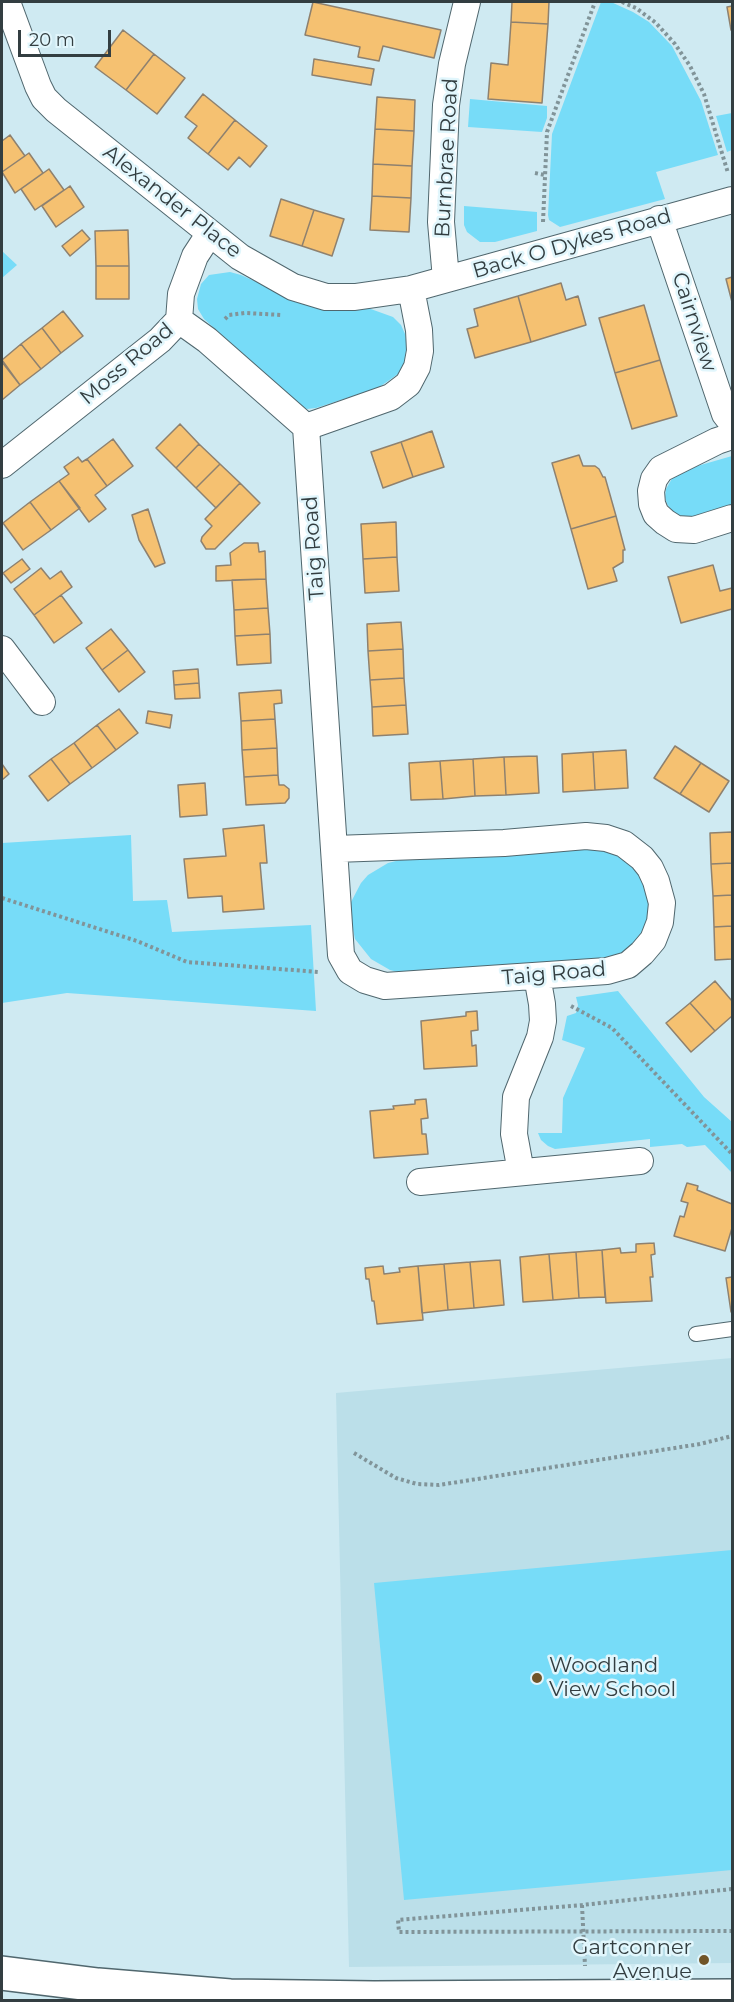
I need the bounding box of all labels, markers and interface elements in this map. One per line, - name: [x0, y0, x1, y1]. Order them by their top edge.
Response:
- scale bar: [21, 18, 114, 56]
- text: 20 m: [29, 29, 75, 51]
- street label: Burnbrae Road: [430, 78, 464, 238]
- street label: Alexander Place: [98, 140, 246, 264]
- street label: Back O Dykes Road: [470, 204, 674, 284]
- street label: Cairnview: [666, 269, 722, 375]
- street label: Moss Road: [75, 318, 179, 410]
- street label: Taig Road: [298, 495, 330, 601]
- street label: Taig Road: [501, 957, 607, 991]
- place label: Woodland View School: [549, 1653, 676, 1703]
- marker: Woodland View School: [530, 1671, 544, 1685]
- place label: Gartconner Avenue: [572, 1935, 692, 1985]
- marker: Gartconner Avenue: [697, 1953, 711, 1967]

